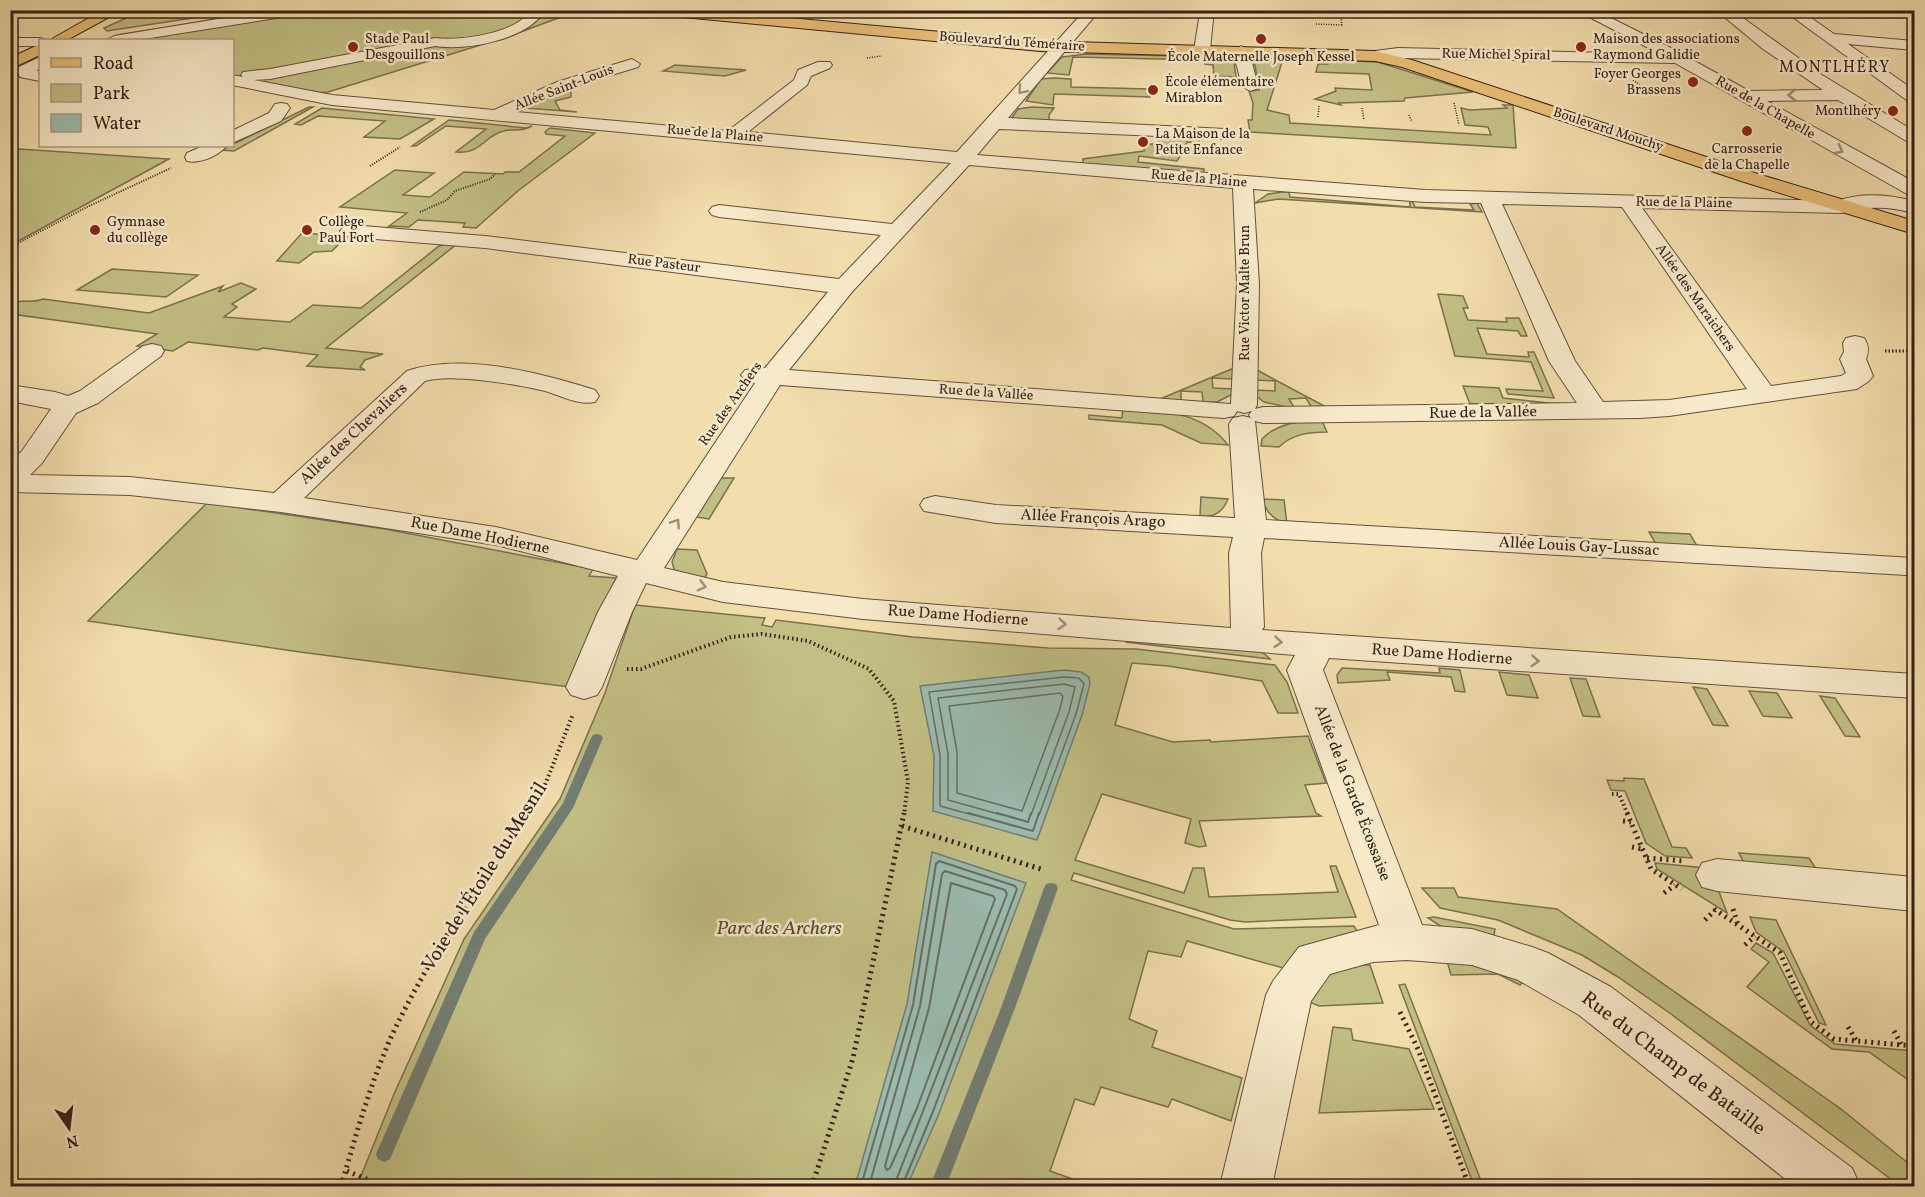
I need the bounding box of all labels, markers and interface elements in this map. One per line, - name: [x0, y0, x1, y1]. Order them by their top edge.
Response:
- street label: Boulevard du Téméraire: [938, 27, 1086, 57]
- place label: Stade Paul Desgouillons: [365, 30, 445, 65]
- place label: Maison des associations Raymond Galidie: [1593, 30, 1740, 65]
- marker: École Maternelle Joseph Kessel: [1254, 32, 1268, 46]
- legend: [39, 39, 234, 147]
- marker: Stade Paul Desgouillons: [346, 40, 360, 54]
- marker: Maison des associations Raymond Galidie: [1574, 40, 1588, 54]
- street label: Rue Michel Spiral: [1441, 45, 1551, 65]
- place label: École Maternelle Joseph Kessel: [1167, 48, 1355, 67]
- text: Road: [93, 52, 134, 77]
- district label: MONTLHÉRY: [1779, 57, 1891, 79]
- street label: Allée Saint-Louis: [512, 60, 616, 116]
- place label: Foyer Georges Brassens: [1594, 65, 1681, 100]
- street label: Rue de la Chapelle: [1712, 72, 1819, 144]
- place label: École élémentaire Mirablon: [1165, 73, 1274, 108]
- marker: Foyer Georges Brassens: [1686, 75, 1700, 89]
- text: Park: [93, 82, 130, 107]
- one-way arrow: [1018, 83, 1029, 94]
- marker: École élémentaire Mirablon: [1146, 83, 1160, 97]
- one-way arrow: [1788, 89, 1797, 101]
- place label: Montlhéry: [1815, 102, 1881, 121]
- street label: Boulevard Mouchy: [1550, 103, 1666, 157]
- marker: Montlhéry: [1886, 104, 1900, 118]
- text: Water: [93, 112, 141, 137]
- street label: Rue de la Plaine: [666, 120, 764, 148]
- marker: Carrosserie de la Chapelle: [1740, 124, 1754, 138]
- place label: La Maison de la Petite Enfance: [1155, 125, 1250, 160]
- marker: La Maison de la Petite Enfance: [1136, 135, 1150, 149]
- place label: Carrosserie de la Chapelle: [1704, 140, 1790, 175]
- one-way arrow: [1833, 143, 1844, 154]
- street label: Rue de la Plaine: [1150, 165, 1248, 193]
- street label: Rue de la Plaine: [1635, 193, 1733, 213]
- place label: Gymnase du collège: [107, 213, 168, 248]
- place label: Collège Paul Fort: [319, 213, 374, 248]
- marker: Gymnase du collège: [88, 223, 102, 237]
- marker: Collège Paul Fort: [300, 223, 314, 237]
- street label: Rue Victor Malte Brun: [1236, 225, 1255, 361]
- street label: Allée des Maraichers: [1651, 240, 1739, 356]
- street label: Rue Pasteur: [627, 250, 702, 278]
- street label: Rue des Archers: [695, 358, 767, 450]
- street label: Allée des Chevaliers: [295, 378, 413, 490]
- street label: Rue de la Vallée: [938, 380, 1034, 406]
- street label: Rue de la Vallée: [1429, 401, 1537, 425]
- street label: Allée François Arago: [1020, 504, 1166, 534]
- street label: Rue Dame Hodierne: [409, 512, 551, 560]
- one-way arrow: [669, 519, 681, 529]
- street label: Allée Louis Gay-Lussac: [1498, 532, 1660, 562]
- one-way arrow: [697, 578, 707, 591]
- street label: Rue Dame Hodierne: [887, 600, 1029, 632]
- one-way arrow: [1058, 617, 1067, 630]
- one-way arrow: [1273, 635, 1282, 648]
- street label: Rue Dame Hodierne: [1371, 639, 1513, 671]
- one-way arrow: [1530, 654, 1539, 667]
- street label: Allée de la Garde Écossaise: [1308, 702, 1396, 884]
- street label: Voie de l'Étoile du Mesnil: [415, 777, 555, 977]
- park label: Parc des Archers: [716, 915, 842, 943]
- street label: Rue du Champ de Bataille: [1575, 985, 1771, 1143]
- north arrow: [39, 1098, 99, 1158]
- text: N: [63, 1129, 80, 1153]

